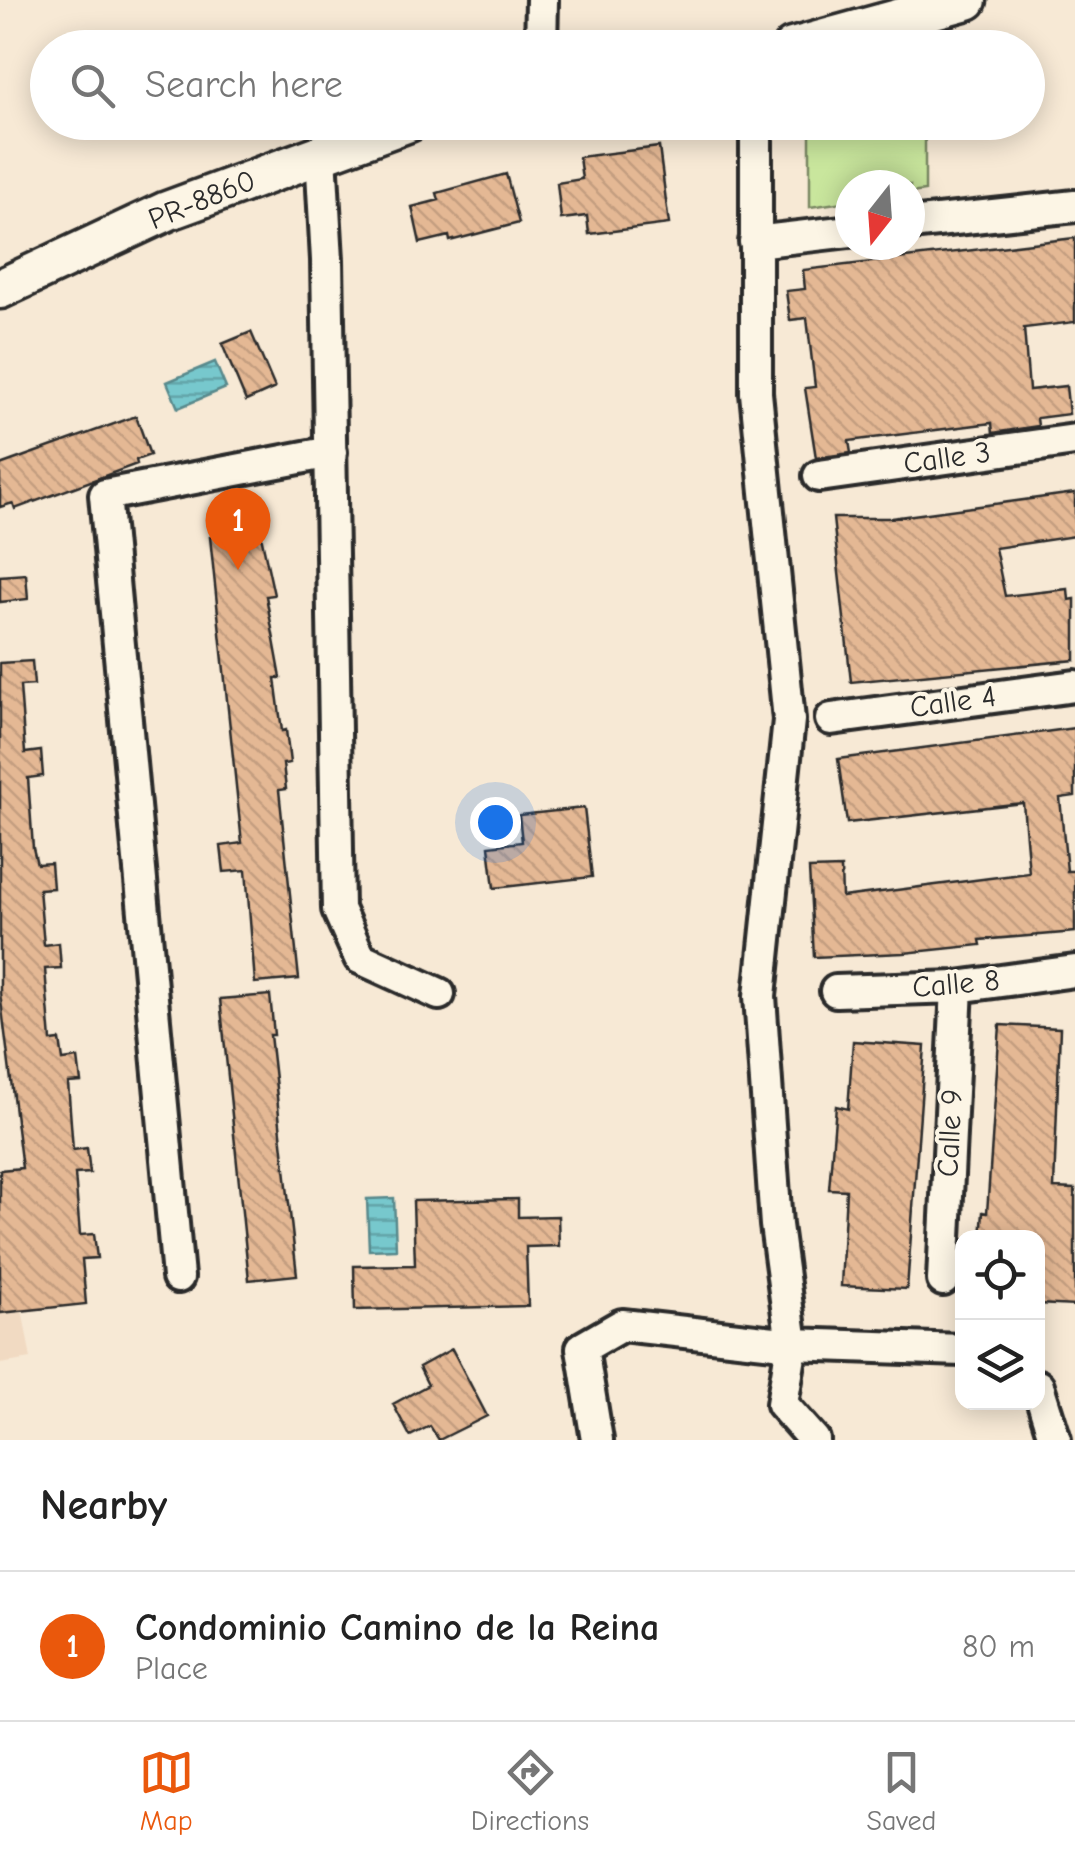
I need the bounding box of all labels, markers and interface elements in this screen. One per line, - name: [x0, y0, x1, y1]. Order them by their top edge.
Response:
- search box: [30, 30, 1045, 140]
- icon: search: [65, 58, 120, 113]
- text: Search here: [145, 63, 343, 107]
- street label: PR-8860: [143, 163, 261, 237]
- north arrow: [835, 170, 925, 260]
- street label: Calle 3: [901, 435, 993, 481]
- pin: 1: [206, 488, 270, 570]
- street label: Calle 4: [908, 679, 998, 725]
- your location: [470, 797, 521, 848]
- street label: Calle 8: [911, 963, 1001, 1005]
- street label: Calle 9: [930, 1088, 970, 1178]
- map controls: [955, 1230, 1045, 1410]
- button: locate: [955, 1230, 1045, 1320]
- button: layers: [955, 1320, 1045, 1410]
- text: Nearby: [40, 1481, 167, 1530]
- text: Condominio Camino de la Reina: [135, 1606, 659, 1650]
- text: 1: [66, 1628, 79, 1665]
- text: 80 m: [962, 1628, 1035, 1665]
- text: Place: [135, 1650, 208, 1687]
- tab: Map: [139, 1745, 194, 1837]
- tab: Directions: [471, 1745, 589, 1837]
- tab: Saved: [866, 1745, 936, 1837]

